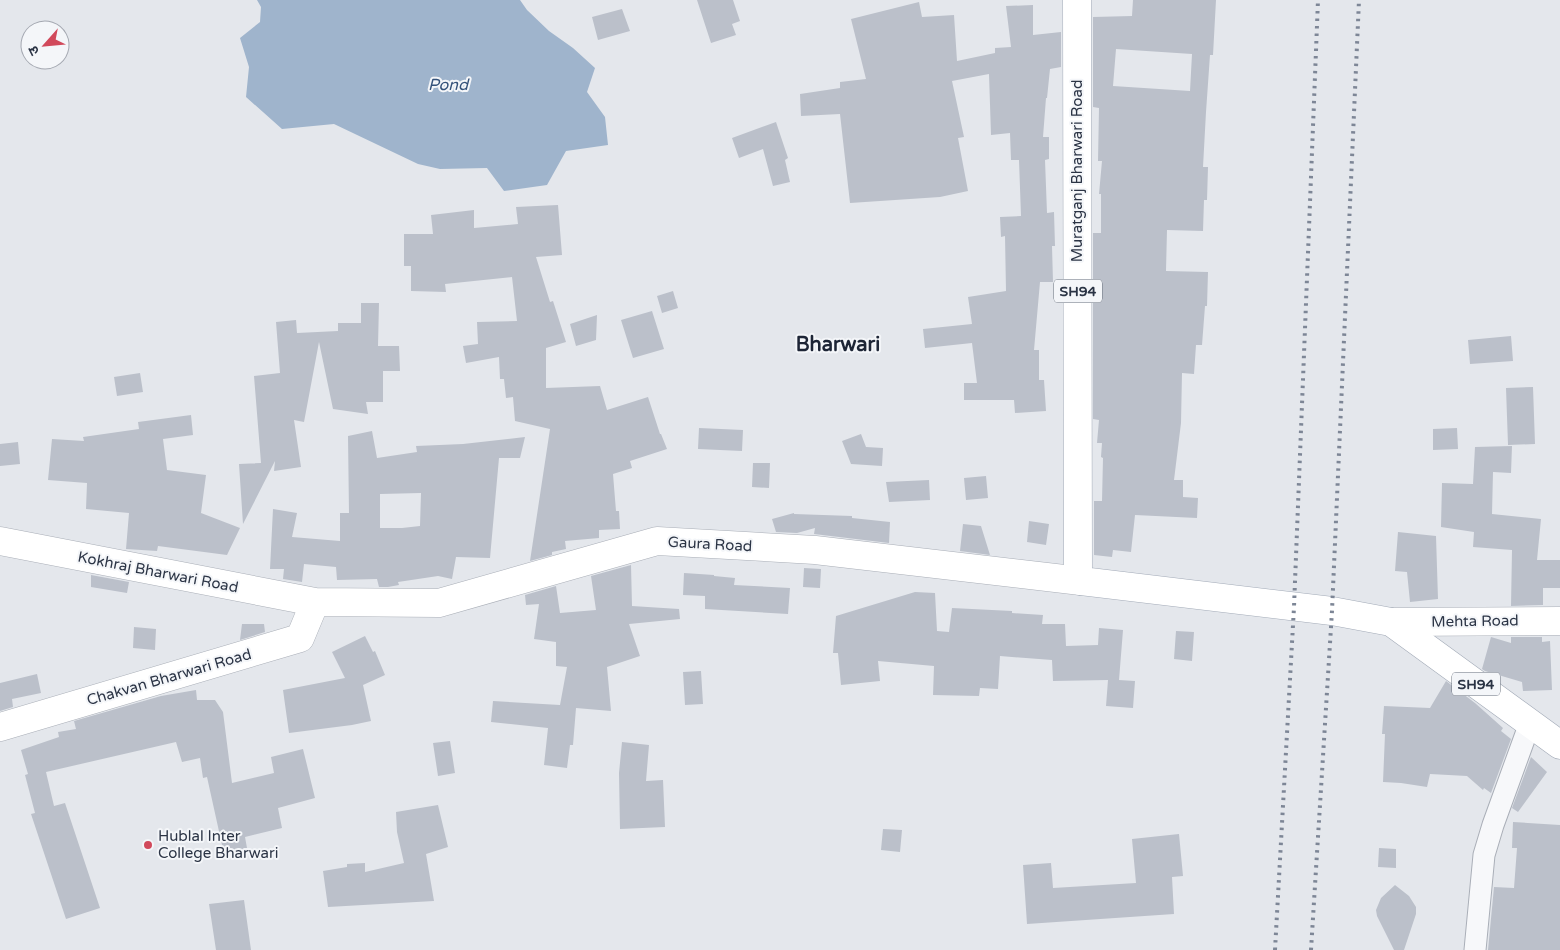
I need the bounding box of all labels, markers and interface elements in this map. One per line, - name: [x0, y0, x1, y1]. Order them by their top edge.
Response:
- north arrow: [20, 20, 70, 70]
- text: उ: [24, 42, 43, 58]
- water label: Pond: [428, 75, 470, 95]
- street label: Muratganj Bharwari Road: [1068, 80, 1086, 262]
- road number: SH94: [1054, 280, 1102, 302]
- district label: Bharwari: [796, 333, 880, 357]
- street label: Gaura Road: [667, 533, 753, 555]
- street label: Kokhraj Bharwari Road: [76, 548, 240, 596]
- street label: Mehta Road: [1431, 611, 1519, 631]
- street label: Chakvan Bharwari Road: [85, 645, 253, 709]
- road number: SH94: [1452, 672, 1500, 696]
- place label: Hublal Inter College Bharwari: [158, 827, 278, 862]
- marker: Hublal Inter College Bharwari: [142, 839, 154, 851]

